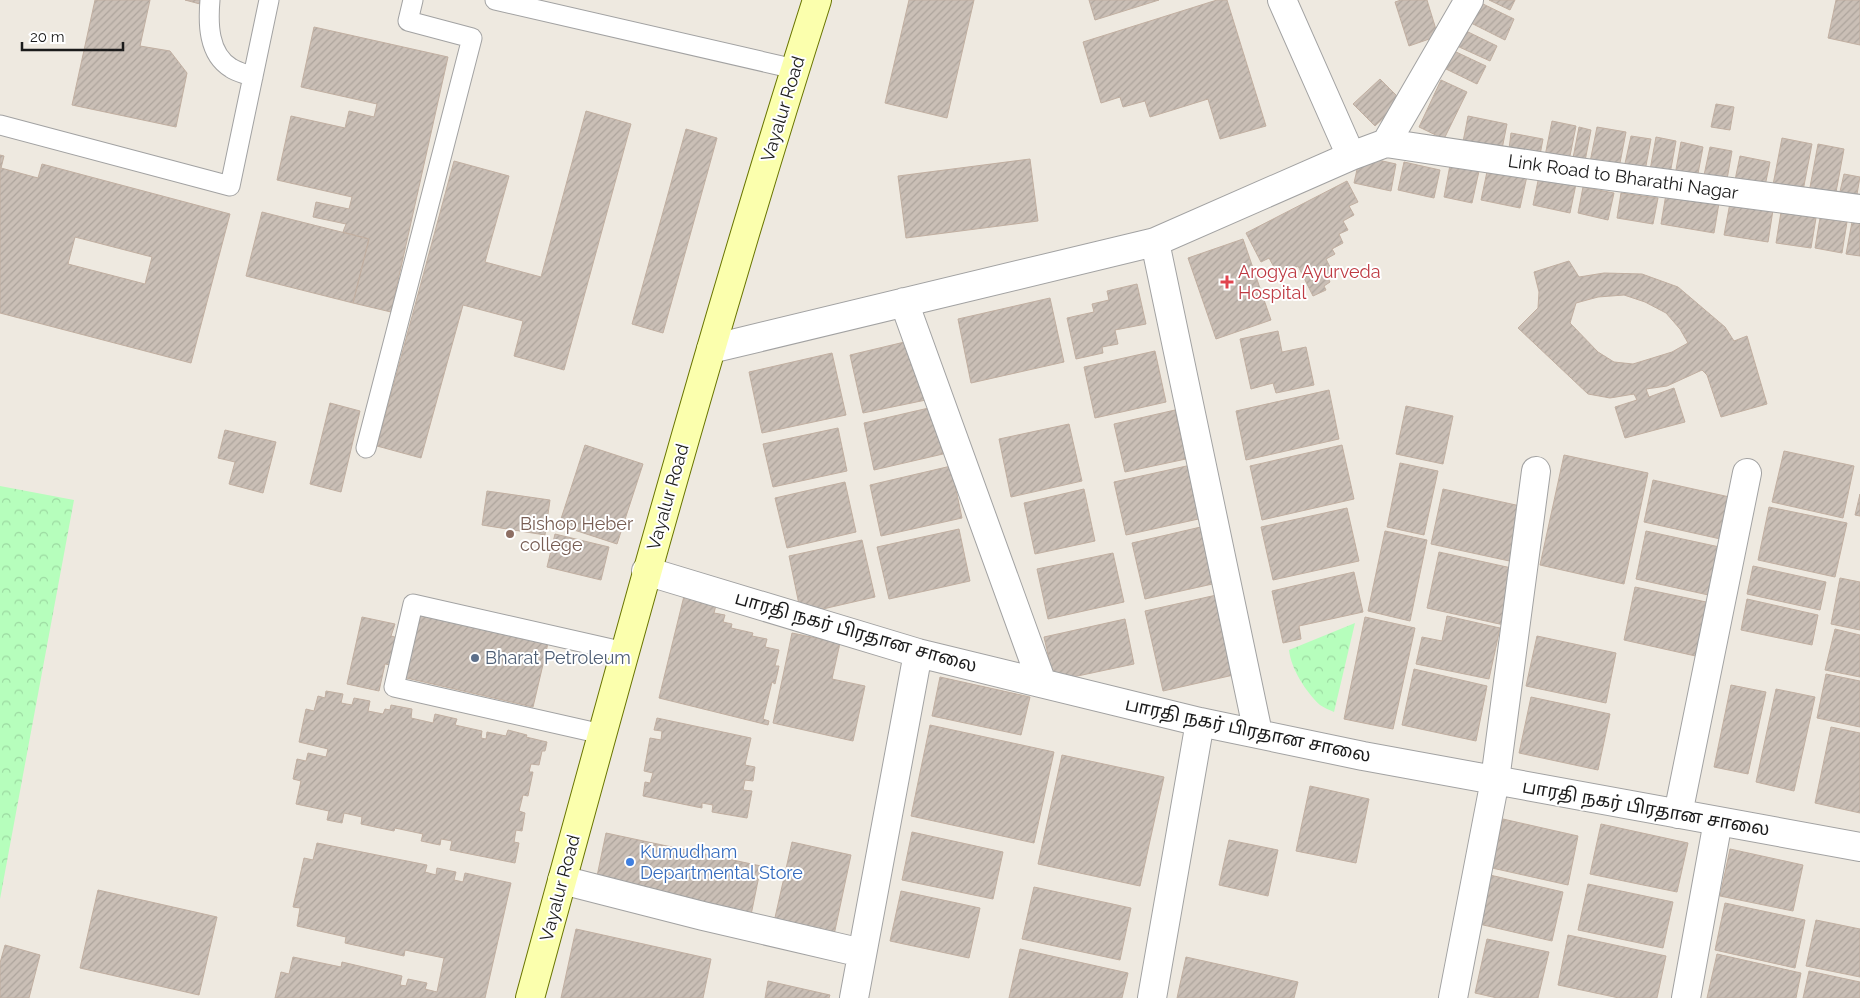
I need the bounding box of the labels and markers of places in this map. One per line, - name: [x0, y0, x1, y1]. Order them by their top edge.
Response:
- place label: Arogya Ayurveda Hospital: [1238, 261, 1381, 303]
- marker: Arogya Ayurveda Hospital: [1220, 275, 1234, 289]
- place label: Bishop Heber college: [520, 513, 634, 555]
- marker: Bishop Heber college: [504, 528, 516, 540]
- place label: Bharat Petroleum: [485, 647, 631, 668]
- marker: Bharat Petroleum: [469, 652, 481, 664]
- place label: Kumudham Departmental Store: [640, 841, 803, 883]
- marker: Kumudham Departmental Store: [624, 856, 636, 868]

